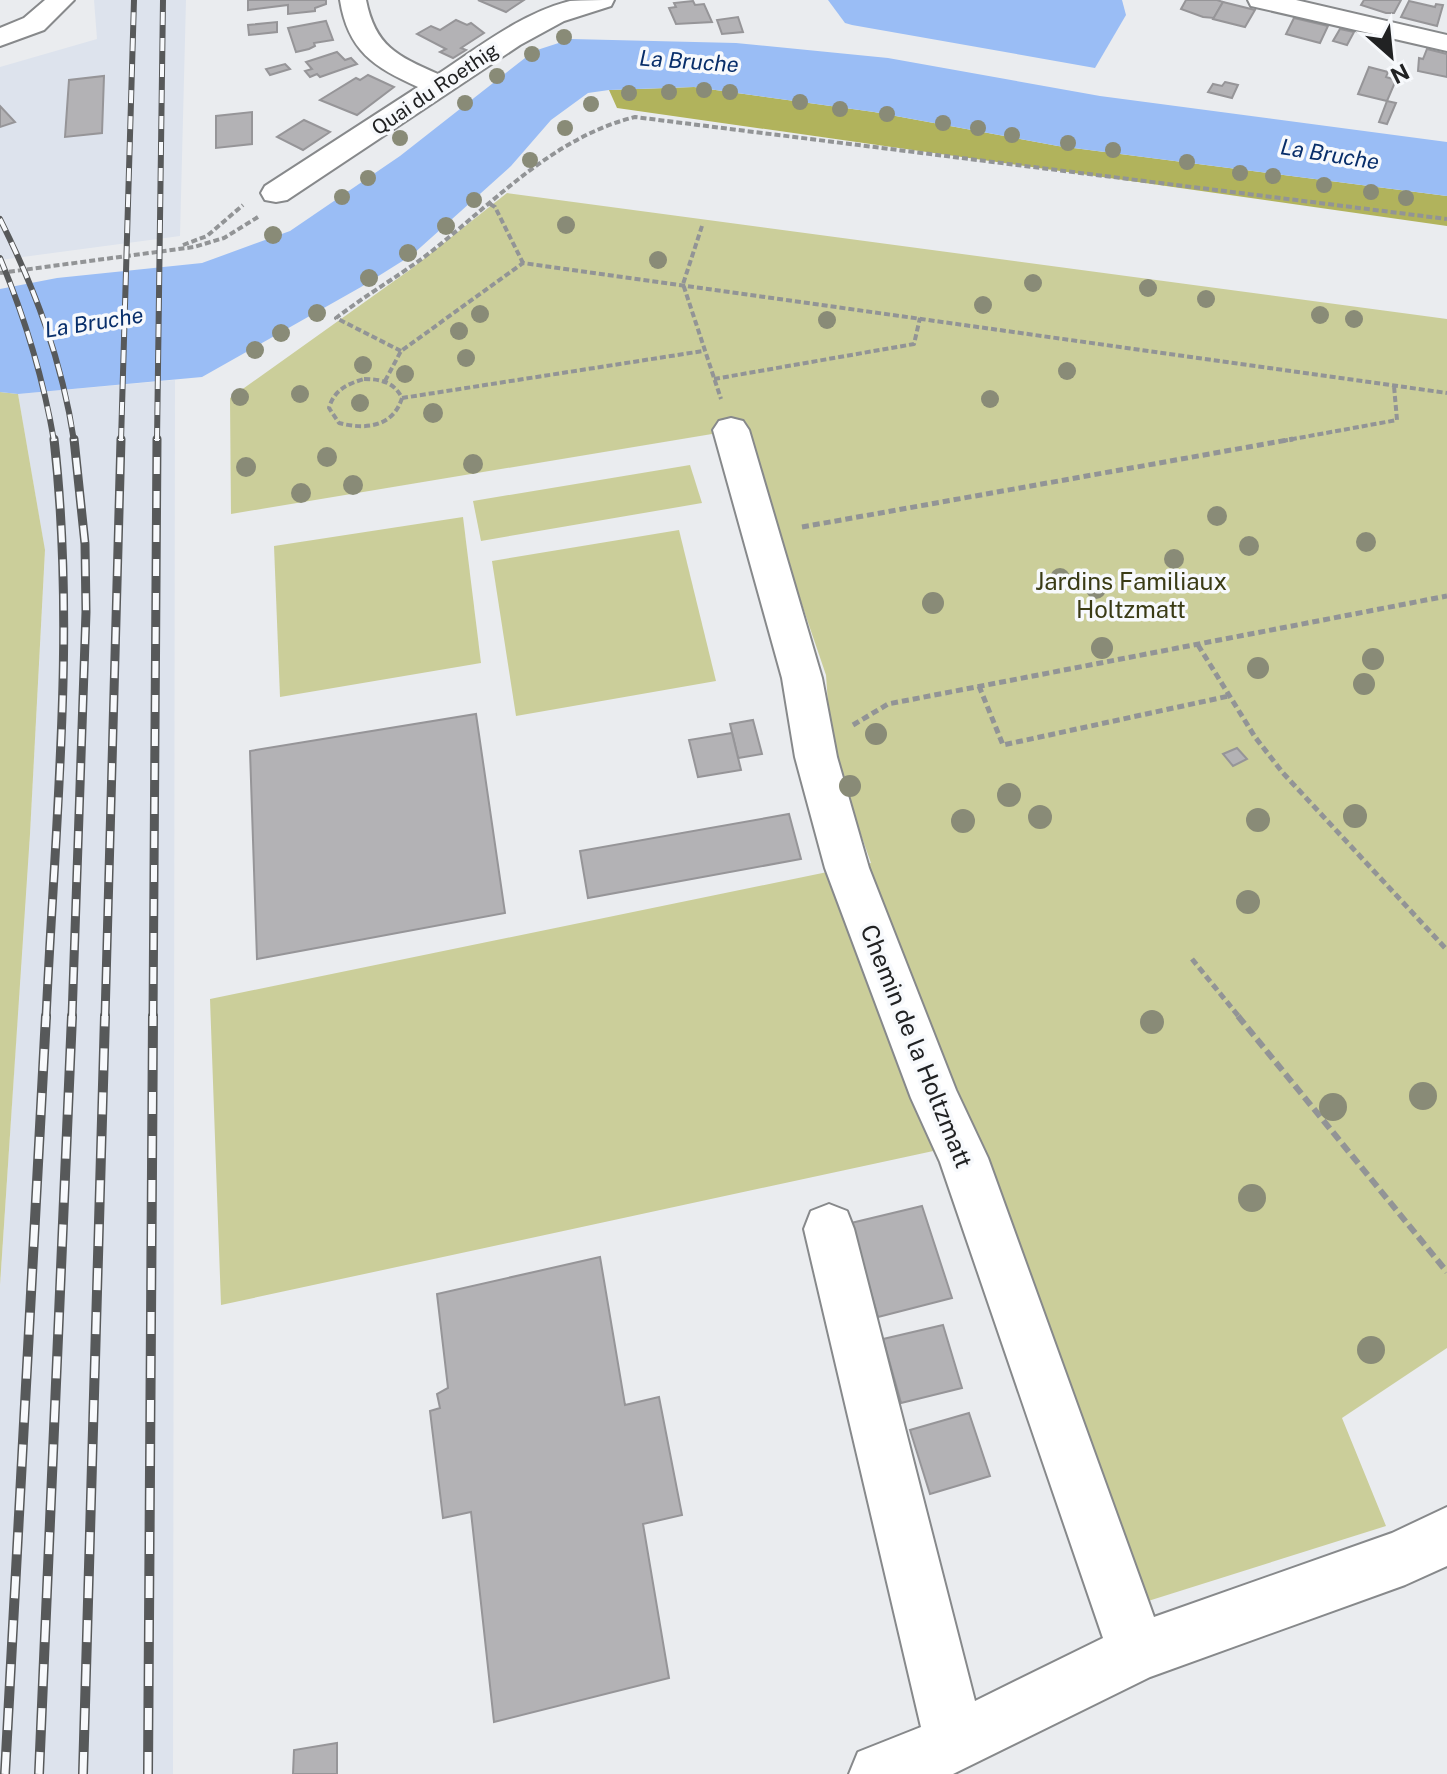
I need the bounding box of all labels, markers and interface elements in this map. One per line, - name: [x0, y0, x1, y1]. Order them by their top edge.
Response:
- north arrow: [1351, 16, 1431, 96]
- street label: Quai du Roethig: [367, 38, 503, 140]
- water label: La Bruche: [638, 45, 740, 77]
- text: N: [1387, 58, 1414, 89]
- water label: La Bruche: [1279, 133, 1381, 175]
- water label: La Bruche: [43, 301, 145, 343]
- park label: Jardins Familiaux Holtzmatt: [1035, 567, 1227, 623]
- street label: Chemin de la Holtzmatt: [855, 920, 979, 1172]

